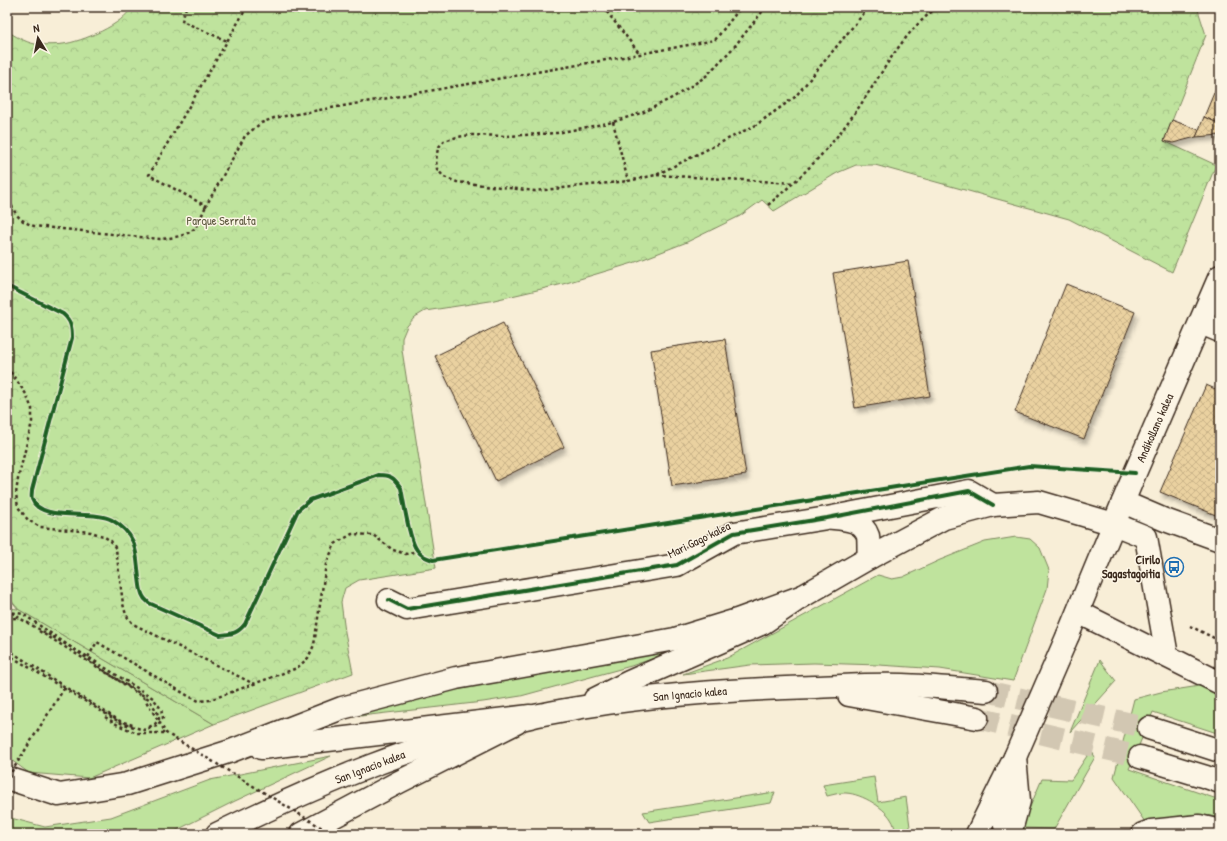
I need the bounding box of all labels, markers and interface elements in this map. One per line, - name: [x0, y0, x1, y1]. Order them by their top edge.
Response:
- north arrow: [18, 18, 58, 58]
- text: N: [32, 21, 41, 36]
- park label: Parque Serralta: [186, 212, 256, 229]
- street label: Andikollano kalea: [1132, 390, 1177, 465]
- street label: Mari Gago kalea: [665, 517, 733, 562]
- place label: Cirilo Sagastagoitia: [1102, 551, 1160, 583]
- bus stop icon: Cirilo Sagastagoitia: [1163, 556, 1185, 578]
- street label: San Ignacio kalea: [652, 682, 728, 705]
- street label: San Ignacio kalea: [332, 745, 408, 788]

